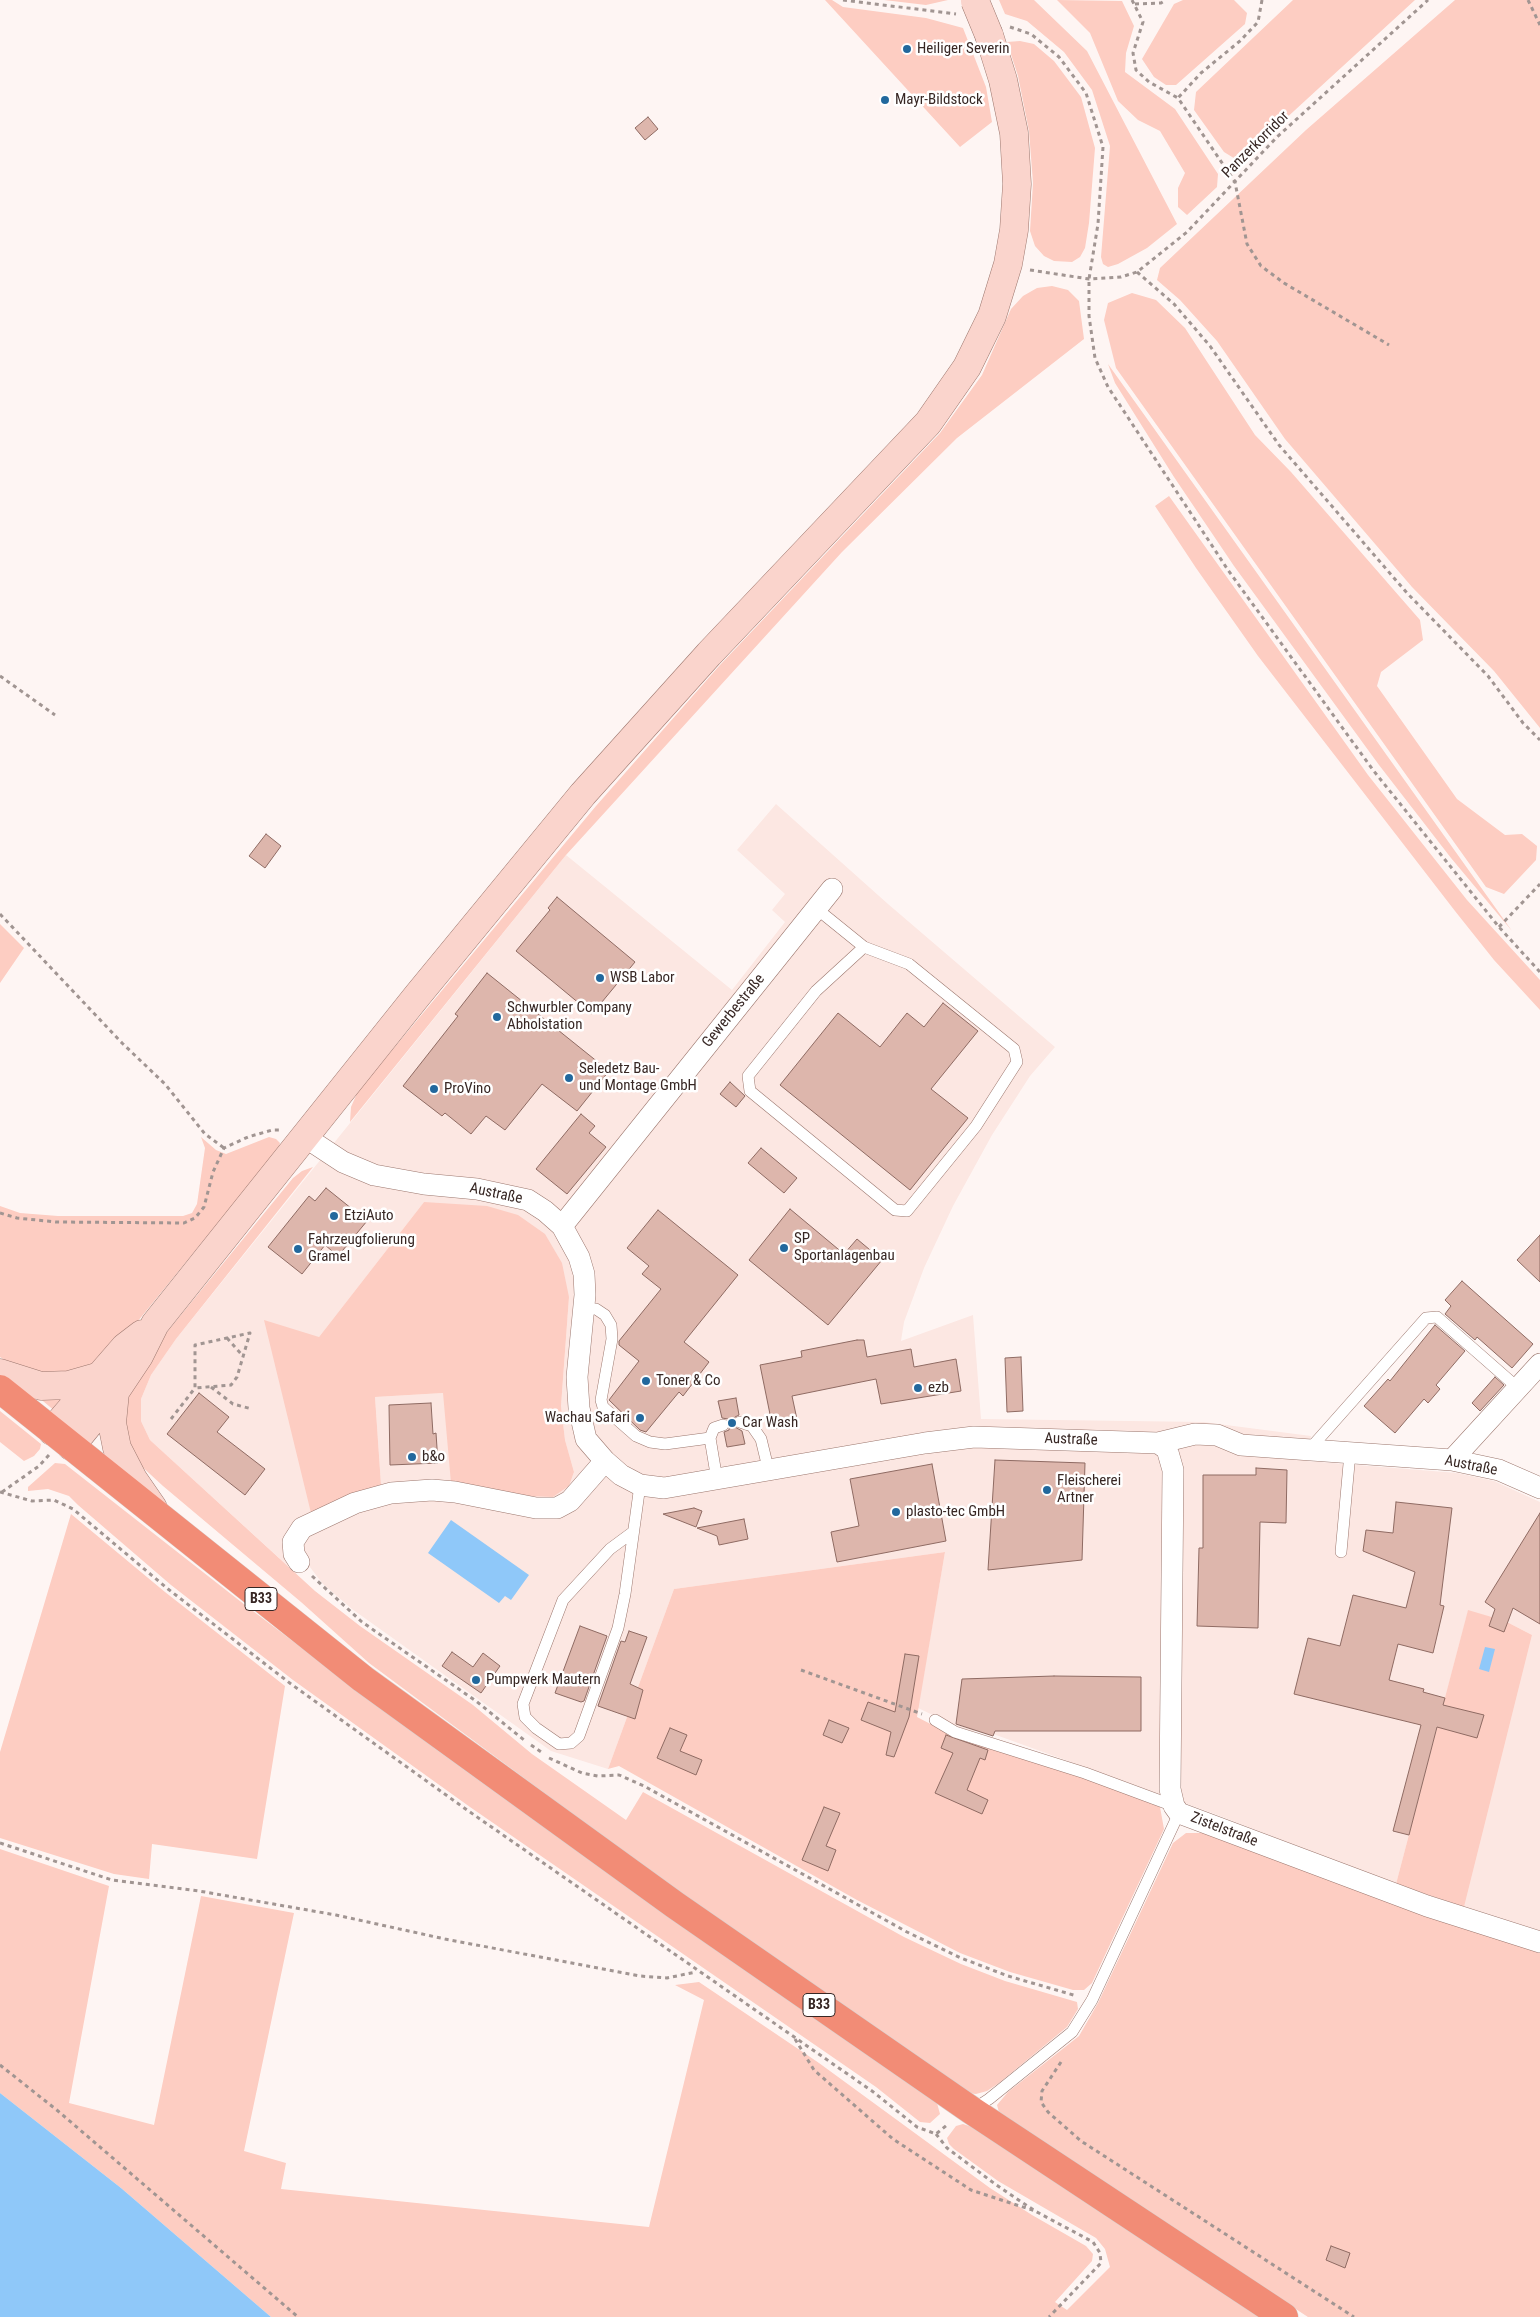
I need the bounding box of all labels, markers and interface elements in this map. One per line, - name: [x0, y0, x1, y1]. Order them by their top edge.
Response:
- place label: Heiliger Severin: [917, 40, 1009, 58]
- marker: Heiliger Severin: [901, 43, 913, 55]
- place label: Mayr-Bildstock: [895, 91, 983, 109]
- marker: Mayr-Bildstock: [879, 94, 891, 106]
- street label: Panzerkorridor: [1219, 108, 1293, 182]
- place label: WSB Labor: [610, 969, 675, 987]
- street label: Gewerbestraße: [699, 971, 769, 1051]
- marker: WSB Labor: [594, 972, 606, 984]
- place label: Schwurbler Company Abholstation: [507, 999, 632, 1034]
- marker: Schwurbler Company Abholstation: [491, 1011, 503, 1023]
- place label: Seledetz Bau- und Montage GmbH: [579, 1060, 697, 1095]
- marker: Seledetz Bau- und Montage GmbH: [563, 1072, 575, 1084]
- place label: ProVino: [444, 1080, 491, 1098]
- marker: ProVino: [428, 1083, 440, 1095]
- street label: Austraße: [468, 1180, 524, 1208]
- place label: EtziAuto: [344, 1207, 394, 1225]
- marker: EtziAuto: [328, 1210, 340, 1222]
- place label: SP Sportanlagenbau: [794, 1230, 895, 1265]
- place label: Fahrzeugfolierung Gramel: [308, 1231, 415, 1266]
- marker: SP Sportanlagenbau: [778, 1242, 790, 1254]
- marker: Fahrzeugfolierung Gramel: [292, 1243, 304, 1255]
- place label: Toner & Co: [656, 1372, 721, 1390]
- marker: Toner & Co: [640, 1375, 652, 1387]
- place label: ezb: [928, 1379, 949, 1397]
- marker: ezb: [912, 1382, 924, 1394]
- place label: Wachau Safari: [545, 1409, 630, 1427]
- marker: Wachau Safari: [634, 1412, 646, 1424]
- place label: Car Wash: [742, 1414, 798, 1432]
- marker: Car Wash: [726, 1417, 738, 1429]
- street label: Austraße: [1044, 1430, 1098, 1450]
- place label: b&o: [422, 1448, 445, 1466]
- marker: b&o: [406, 1451, 418, 1463]
- street label: Austraße: [1443, 1452, 1499, 1480]
- place label: Fleischerei Artner: [1057, 1472, 1121, 1507]
- marker: Fleischerei Artner: [1041, 1484, 1053, 1496]
- place label: plasto-tec GmbH: [906, 1503, 1005, 1521]
- marker: plasto-tec GmbH: [890, 1506, 902, 1518]
- road number: B33: [245, 1588, 277, 1610]
- place label: Pumpwerk Mautern: [486, 1671, 601, 1689]
- marker: Pumpwerk Mautern: [470, 1674, 482, 1686]
- street label: Zistelstraße: [1188, 1809, 1260, 1851]
- road number: B33: [803, 1994, 835, 2016]

